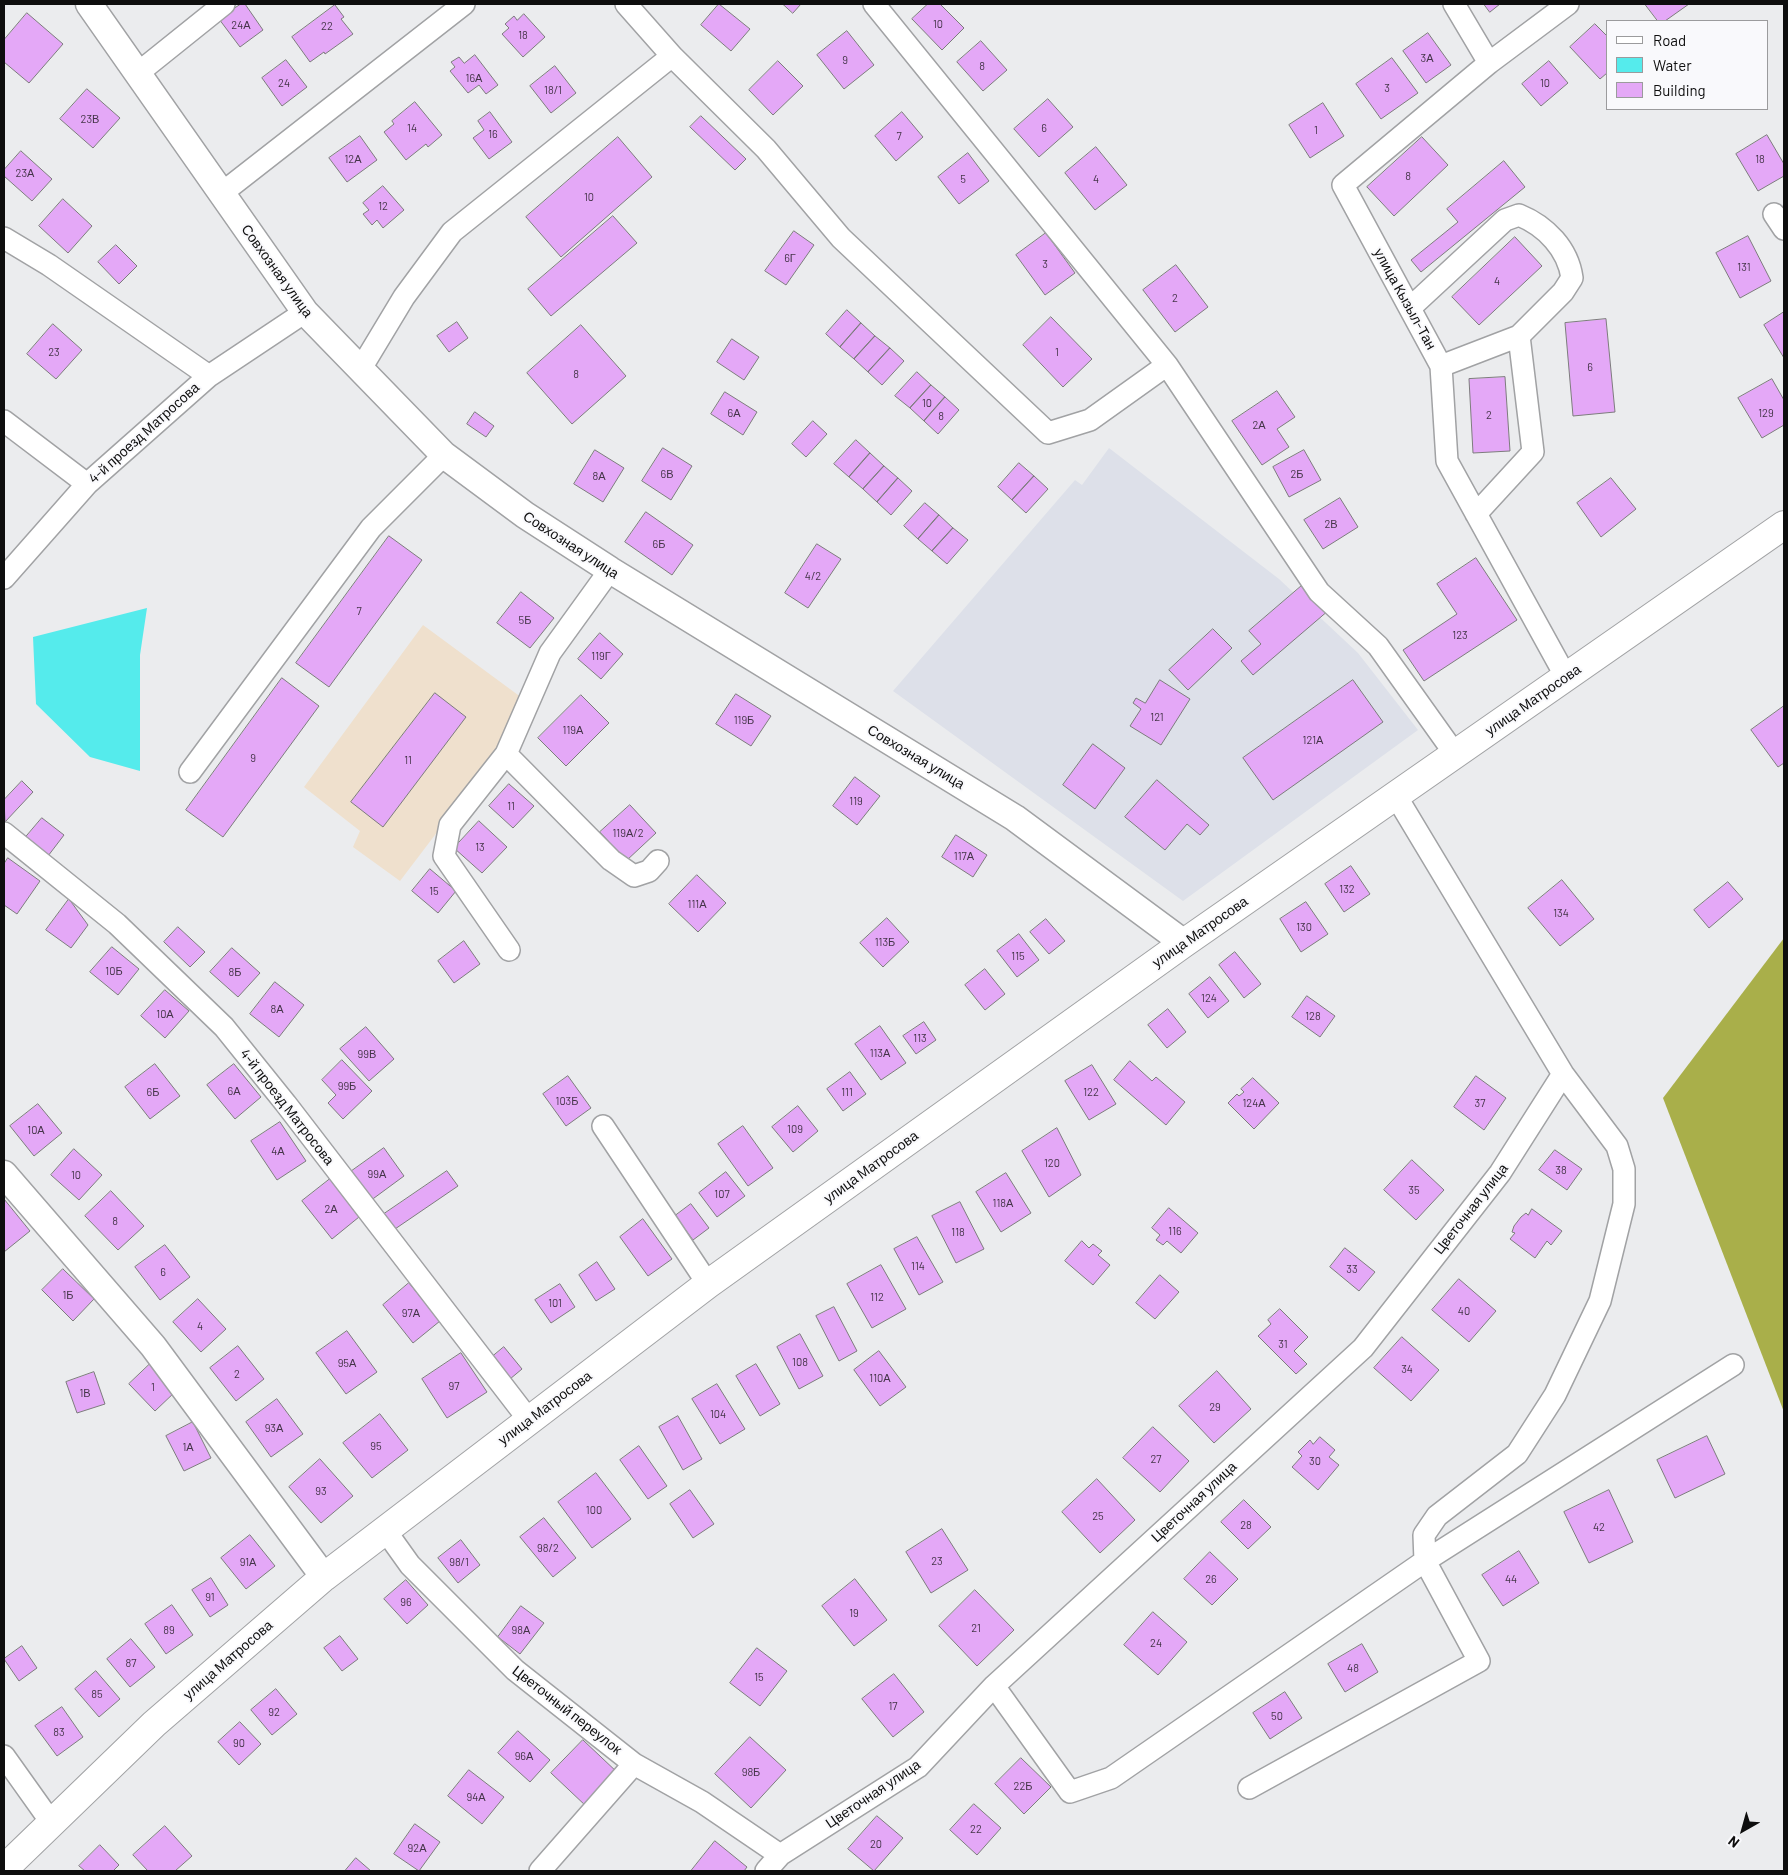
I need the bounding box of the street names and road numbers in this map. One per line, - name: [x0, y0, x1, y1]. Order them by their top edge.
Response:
- street label: Совхозная улица: [238, 221, 316, 321]
- street label: улица Кызыл-Тан: [1370, 245, 1440, 353]
- street label: 4-й проезд Матросова: [85, 379, 203, 487]
- street label: Совхозная улица: [520, 508, 622, 582]
- street label: улица Матросова: [1482, 661, 1584, 739]
- street label: Совхозная улица: [864, 721, 968, 793]
- street label: улица Матросова: [1149, 893, 1251, 971]
- street label: 4-й проезд Матросова: [236, 1046, 338, 1168]
- street label: улица Матросова: [821, 1127, 921, 1207]
- street label: Цветочная улица: [1430, 1160, 1512, 1258]
- street label: улица Матросова: [495, 1367, 595, 1449]
- street label: Цветочная улица: [1148, 1458, 1240, 1546]
- street label: улица Матросова: [180, 1617, 276, 1703]
- street label: Цветочный переулок: [509, 1662, 625, 1758]
- street label: Цветочная улица: [823, 1756, 923, 1832]

